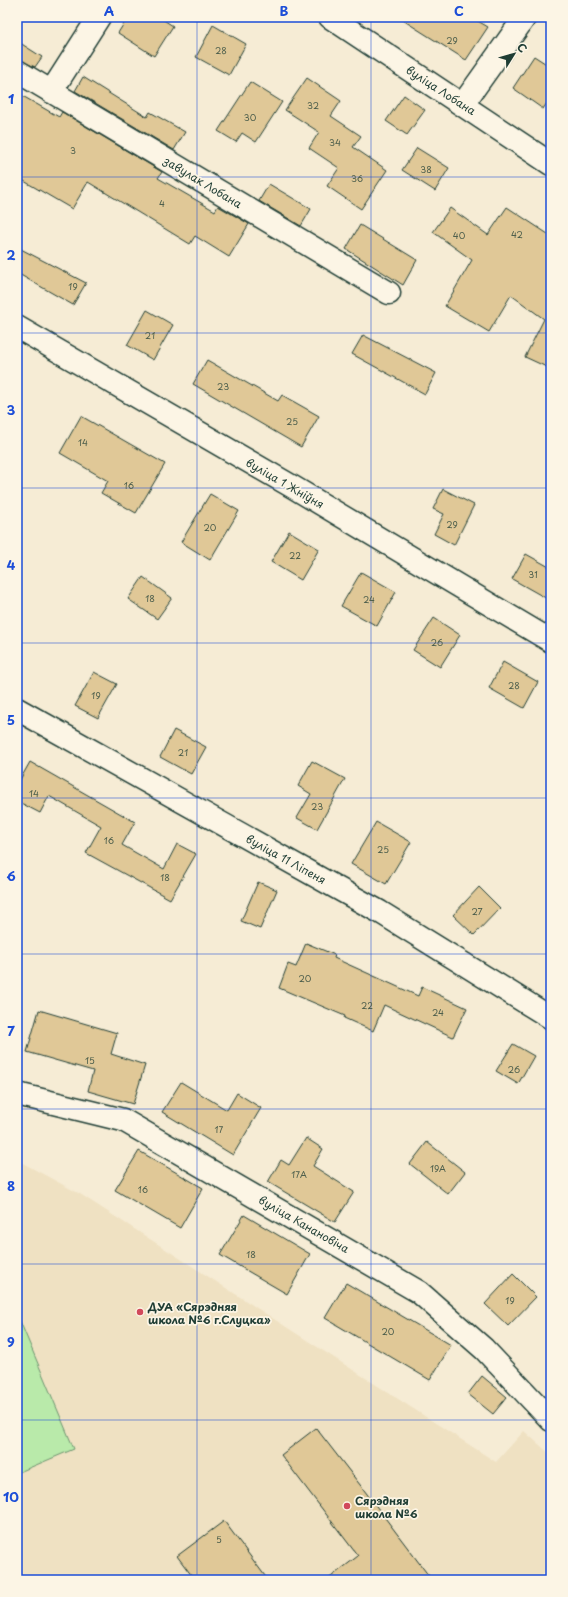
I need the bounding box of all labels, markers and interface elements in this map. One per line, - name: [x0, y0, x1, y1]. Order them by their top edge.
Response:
- text: A: [104, 1, 114, 20]
- text: B: [280, 1, 289, 20]
- text: C: [454, 1, 464, 20]
- house number: 29: [446, 33, 458, 47]
- north arrow: [494, 34, 534, 74]
- text: С: [513, 39, 532, 56]
- house number: 28: [215, 43, 227, 57]
- street label: вуліца Лобана: [403, 61, 479, 119]
- text: 1: [8, 89, 14, 108]
- house number: 32: [307, 98, 319, 112]
- house number: 30: [244, 110, 257, 124]
- house number: 34: [329, 135, 341, 149]
- house number: 3: [70, 143, 76, 157]
- street label: завулак Лобана: [160, 151, 245, 212]
- house number: 38: [420, 162, 432, 176]
- house number: 36: [351, 171, 363, 185]
- house number: 4: [159, 196, 165, 210]
- house number: 42: [511, 227, 523, 241]
- house number: 40: [453, 228, 466, 242]
- text: 2: [6, 245, 16, 264]
- house number: 19: [68, 279, 78, 293]
- house number: 21: [145, 328, 155, 342]
- house number: 23: [217, 379, 229, 393]
- text: 3: [7, 400, 16, 419]
- house number: 25: [286, 414, 298, 428]
- house number: 14: [78, 435, 88, 449]
- street label: вуліца 1 Жніўня: [243, 454, 327, 512]
- house number: 16: [124, 478, 134, 492]
- house number: 29: [446, 517, 458, 531]
- house number: 20: [204, 520, 217, 534]
- house number: 22: [289, 548, 301, 562]
- text: 4: [7, 555, 16, 574]
- house number: 31: [528, 567, 538, 581]
- house number: 18: [145, 591, 155, 605]
- house number: 24: [363, 592, 375, 606]
- house number: 26: [431, 635, 443, 649]
- house number: 28: [508, 678, 520, 692]
- house number: 19: [91, 688, 101, 702]
- text: 5: [7, 710, 15, 729]
- house number: 21: [178, 745, 188, 759]
- house number: 14: [29, 786, 39, 800]
- house number: 23: [311, 799, 323, 813]
- street label: вуліца 11 Ліпеня: [243, 830, 329, 888]
- house number: 16: [104, 833, 114, 847]
- house number: 25: [377, 842, 389, 856]
- text: 6: [6, 866, 16, 885]
- house number: 18: [160, 870, 170, 884]
- house number: 27: [471, 904, 483, 918]
- house number: 20: [299, 971, 312, 985]
- house number: 22: [361, 998, 373, 1012]
- house number: 24: [432, 1005, 444, 1019]
- text: 7: [7, 1021, 15, 1040]
- house number: 15: [85, 1053, 95, 1067]
- house number: 26: [508, 1062, 520, 1076]
- house number: 17: [215, 1122, 224, 1136]
- house number: 19А: [430, 1161, 446, 1175]
- house number: 17А: [291, 1167, 307, 1181]
- text: 8: [7, 1176, 15, 1195]
- house number: 16: [138, 1182, 148, 1196]
- street label: вуліца Канановіча: [255, 1191, 353, 1257]
- house number: 18: [246, 1247, 256, 1261]
- house number: 19: [505, 1293, 515, 1307]
- place label: ДУА «Сярэдняя школа №6 г.Слуцка»: [147, 1298, 271, 1328]
- marker: ДУА «Сярэдняя школа №6 г.Слуцка»: [135, 1307, 145, 1317]
- house number: 20: [382, 1324, 395, 1338]
- text: 9: [7, 1332, 15, 1351]
- text: 10: [3, 1487, 19, 1506]
- place label: Сярэдняя школа №6: [355, 1492, 418, 1522]
- marker: Сярэдняя школа №6: [342, 1501, 352, 1511]
- house number: 5: [216, 1532, 222, 1546]

